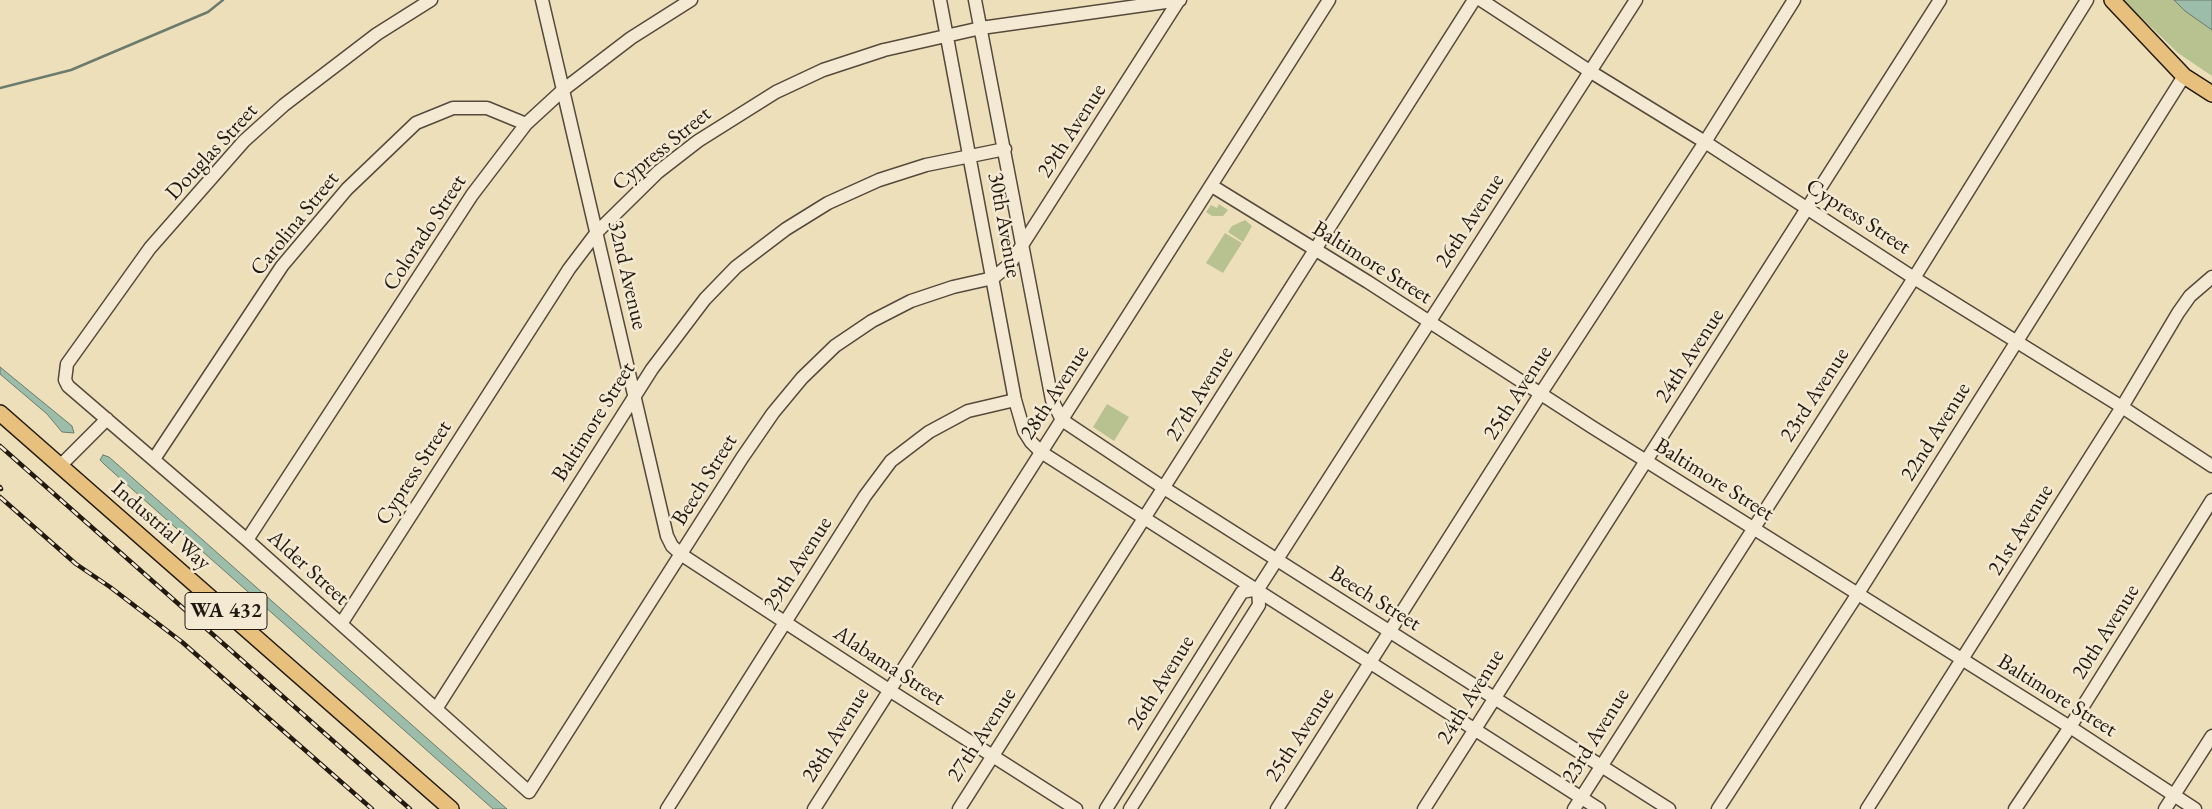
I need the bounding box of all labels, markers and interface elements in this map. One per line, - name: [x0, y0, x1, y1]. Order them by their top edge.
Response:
- street label: 29th Avenue: [1032, 79, 1112, 183]
- street label: Douglas Street: [161, 98, 263, 206]
- street label: Cypress Street: [607, 101, 717, 197]
- street label: Carolina Street: [245, 167, 345, 281]
- street label: 26th Avenue: [1430, 169, 1510, 273]
- street label: Colorado Street: [378, 170, 472, 296]
- street label: 30th Avenue: [982, 170, 1026, 280]
- street label: Cypress Street: [1801, 173, 1915, 261]
- street label: Baltimore Street: [1307, 216, 1437, 310]
- street label: 32nd Avenue: [602, 218, 652, 332]
- street label: 24th Avenue: [1650, 304, 1730, 408]
- street label: 28th Avenue: [1015, 341, 1095, 445]
- street label: 25th Avenue: [1478, 341, 1558, 445]
- street label: 27th Avenue: [1160, 342, 1240, 446]
- street label: 23rd Avenue: [1775, 343, 1855, 447]
- street label: Baltimore Street: [547, 357, 641, 487]
- street label: 22nd Avenue: [1895, 378, 1977, 486]
- street label: Cypress Street: [370, 416, 458, 530]
- street label: Beech Street: [667, 429, 743, 531]
- street label: Baltimore Street: [1649, 433, 1779, 527]
- street label: Industrial Way: [106, 476, 216, 576]
- street label: 21st Avenue: [1983, 479, 2059, 581]
- street label: 29th Avenue: [758, 512, 838, 616]
- street label: Alder Street: [262, 525, 354, 611]
- street label: Beech Street: [1324, 561, 1426, 637]
- street label: 20th Avenue: [2066, 580, 2146, 684]
- road number: WA 432: [185, 592, 267, 630]
- street label: Alabama Street: [828, 620, 950, 712]
- street label: 26th Avenue: [1121, 631, 1201, 735]
- street label: 24th Avenue: [1431, 645, 1511, 749]
- street label: Baltimore Street: [1992, 649, 2122, 743]
- street label: 28th Avenue: [796, 683, 876, 787]
- street label: 27th Avenue: [942, 683, 1022, 787]
- street label: 25th Avenue: [1260, 683, 1340, 787]
- street label: 23rd Avenue: [1556, 684, 1636, 788]

